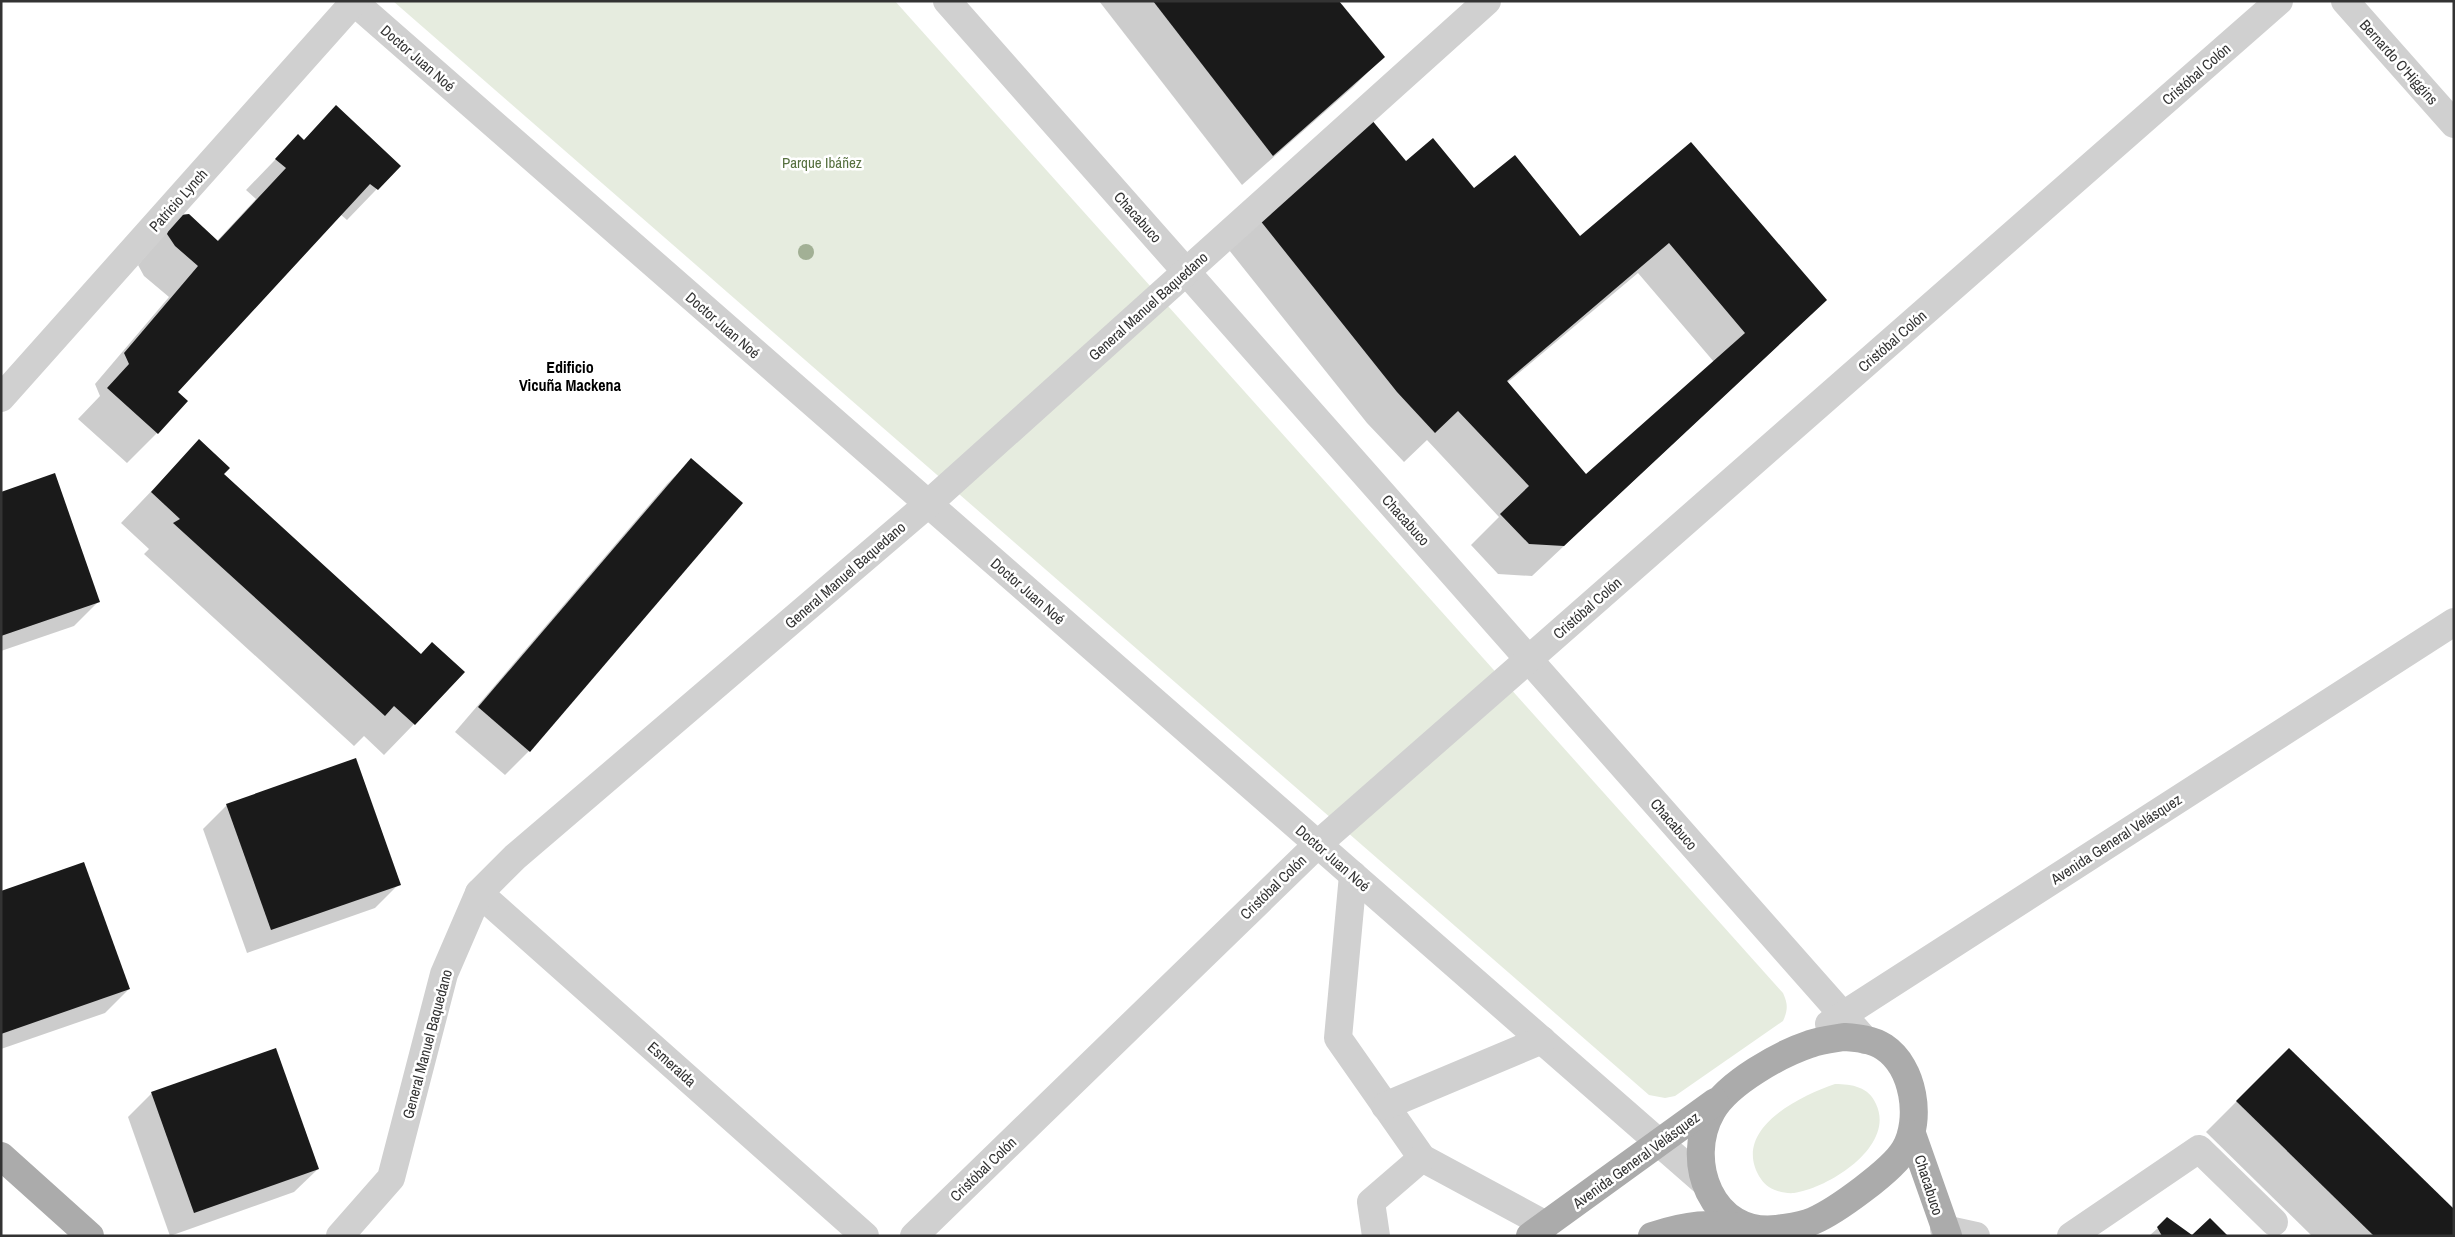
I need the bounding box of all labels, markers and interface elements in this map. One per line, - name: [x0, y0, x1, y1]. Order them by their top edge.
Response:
- street label: Bernardo O'Higgins: [2355, 15, 2443, 109]
- street label: Doctor Juan Noé: [376, 20, 460, 96]
- street label: Cristóbal Colón: [2157, 38, 2235, 110]
- park label: Parque Ibáñez: [782, 152, 862, 173]
- street label: Patricio Lynch: [144, 164, 212, 236]
- street label: Chacabuco: [1109, 187, 1167, 247]
- street label: General Manuel Baquedano: [1084, 247, 1212, 365]
- street label: Doctor Juan Noé: [681, 287, 765, 363]
- street label: Cristóbal Colón: [1853, 305, 1931, 377]
- district label: Edificio Vicuña Mackena: [519, 356, 622, 396]
- street label: Chacabuco: [1377, 490, 1435, 550]
- street label: General Manuel Baquedano: [780, 517, 910, 633]
- street label: Doctor Juan Noé: [986, 553, 1070, 629]
- street label: Cristóbal Colón: [1548, 572, 1626, 644]
- street label: Avenida General Velásquez: [2046, 789, 2186, 890]
- street label: Chacabuco: [1646, 794, 1702, 854]
- street label: Doctor Juan Noé: [1291, 820, 1375, 896]
- street label: Cristóbal Colón: [1235, 850, 1311, 924]
- street label: General Manuel Baquedano: [397, 967, 457, 1121]
- street label: Esmeralda: [643, 1037, 701, 1092]
- street label: Avenida General Velásquez: [1567, 1107, 1704, 1214]
- street label: Cristóbal Colón: [945, 1132, 1021, 1206]
- street label: Chacabuco: [1909, 1152, 1949, 1218]

